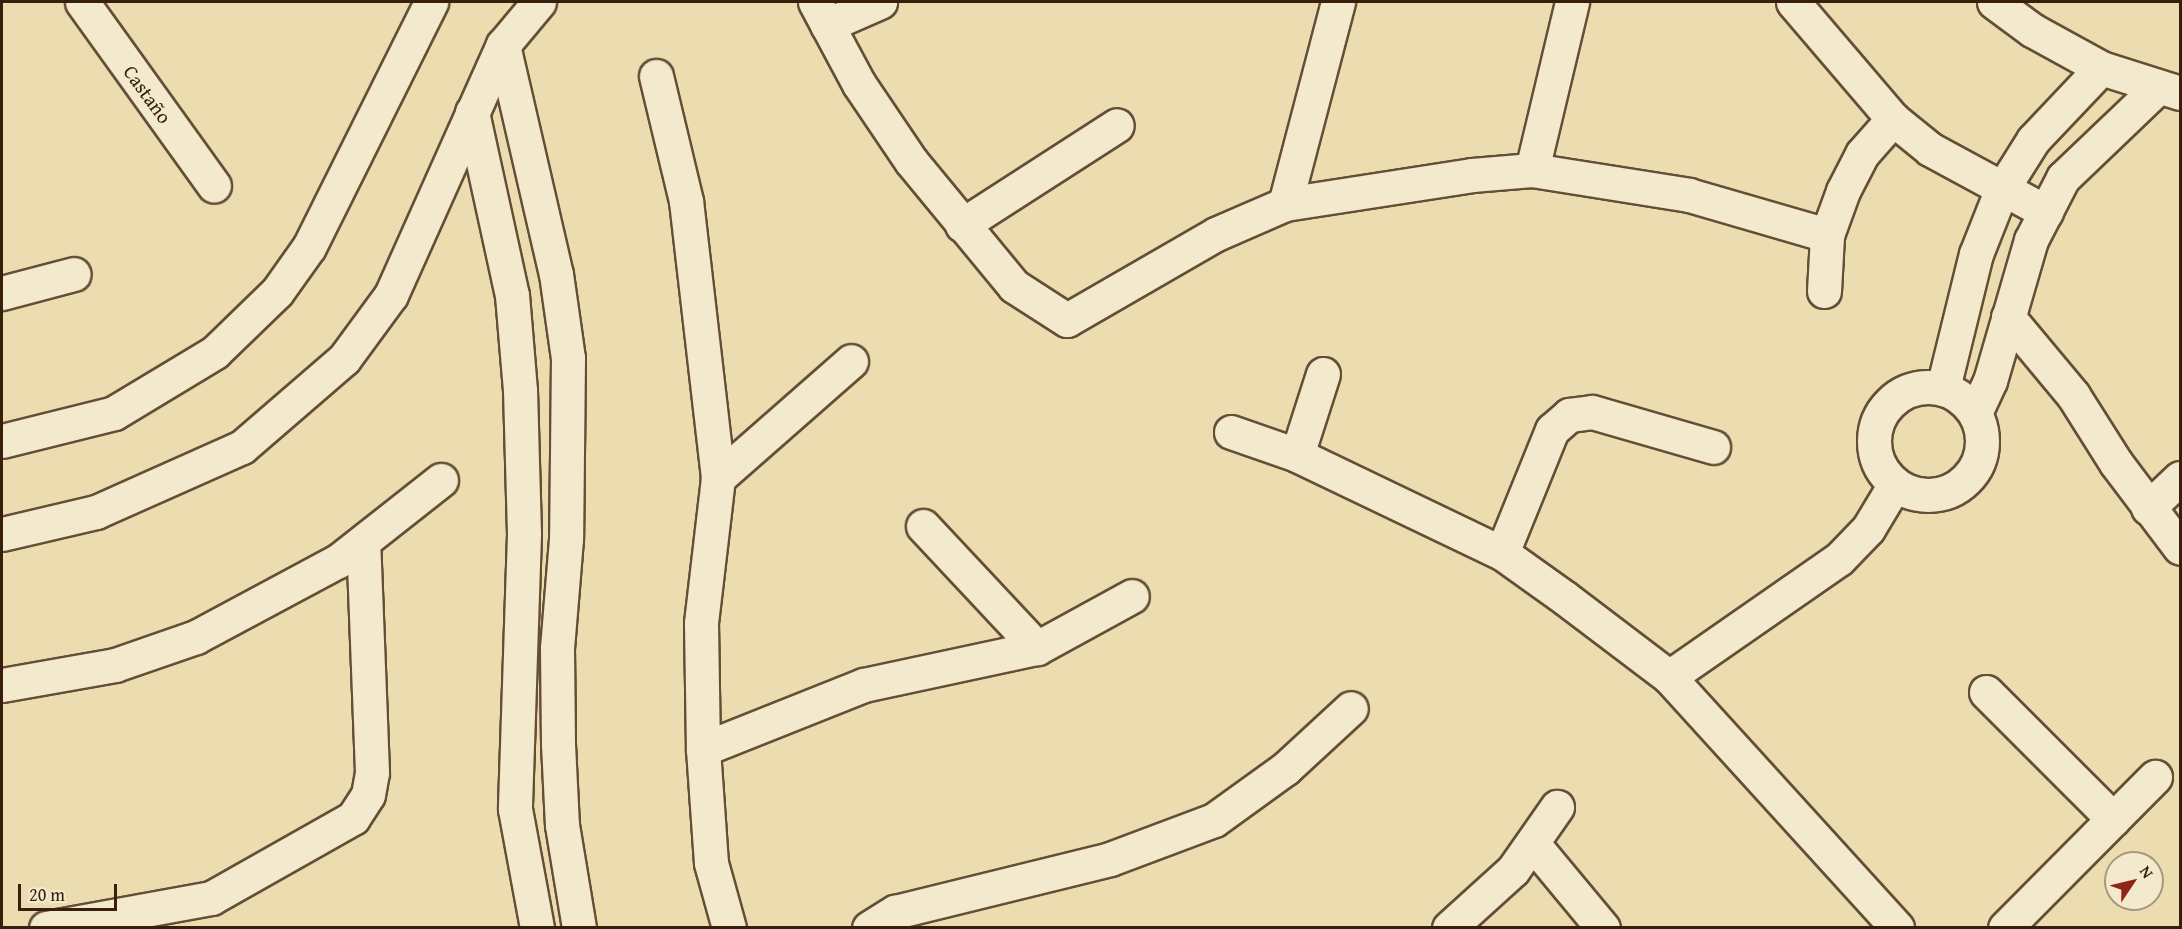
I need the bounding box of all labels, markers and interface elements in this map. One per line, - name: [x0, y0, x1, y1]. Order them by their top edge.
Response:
- street label: Castaño: [119, 60, 177, 128]
- north arrow: [2104, 851, 2164, 911]
- text: N: [2134, 861, 2160, 883]
- scale bar: [21, 872, 120, 910]
- text: 20 m: [29, 881, 65, 908]

